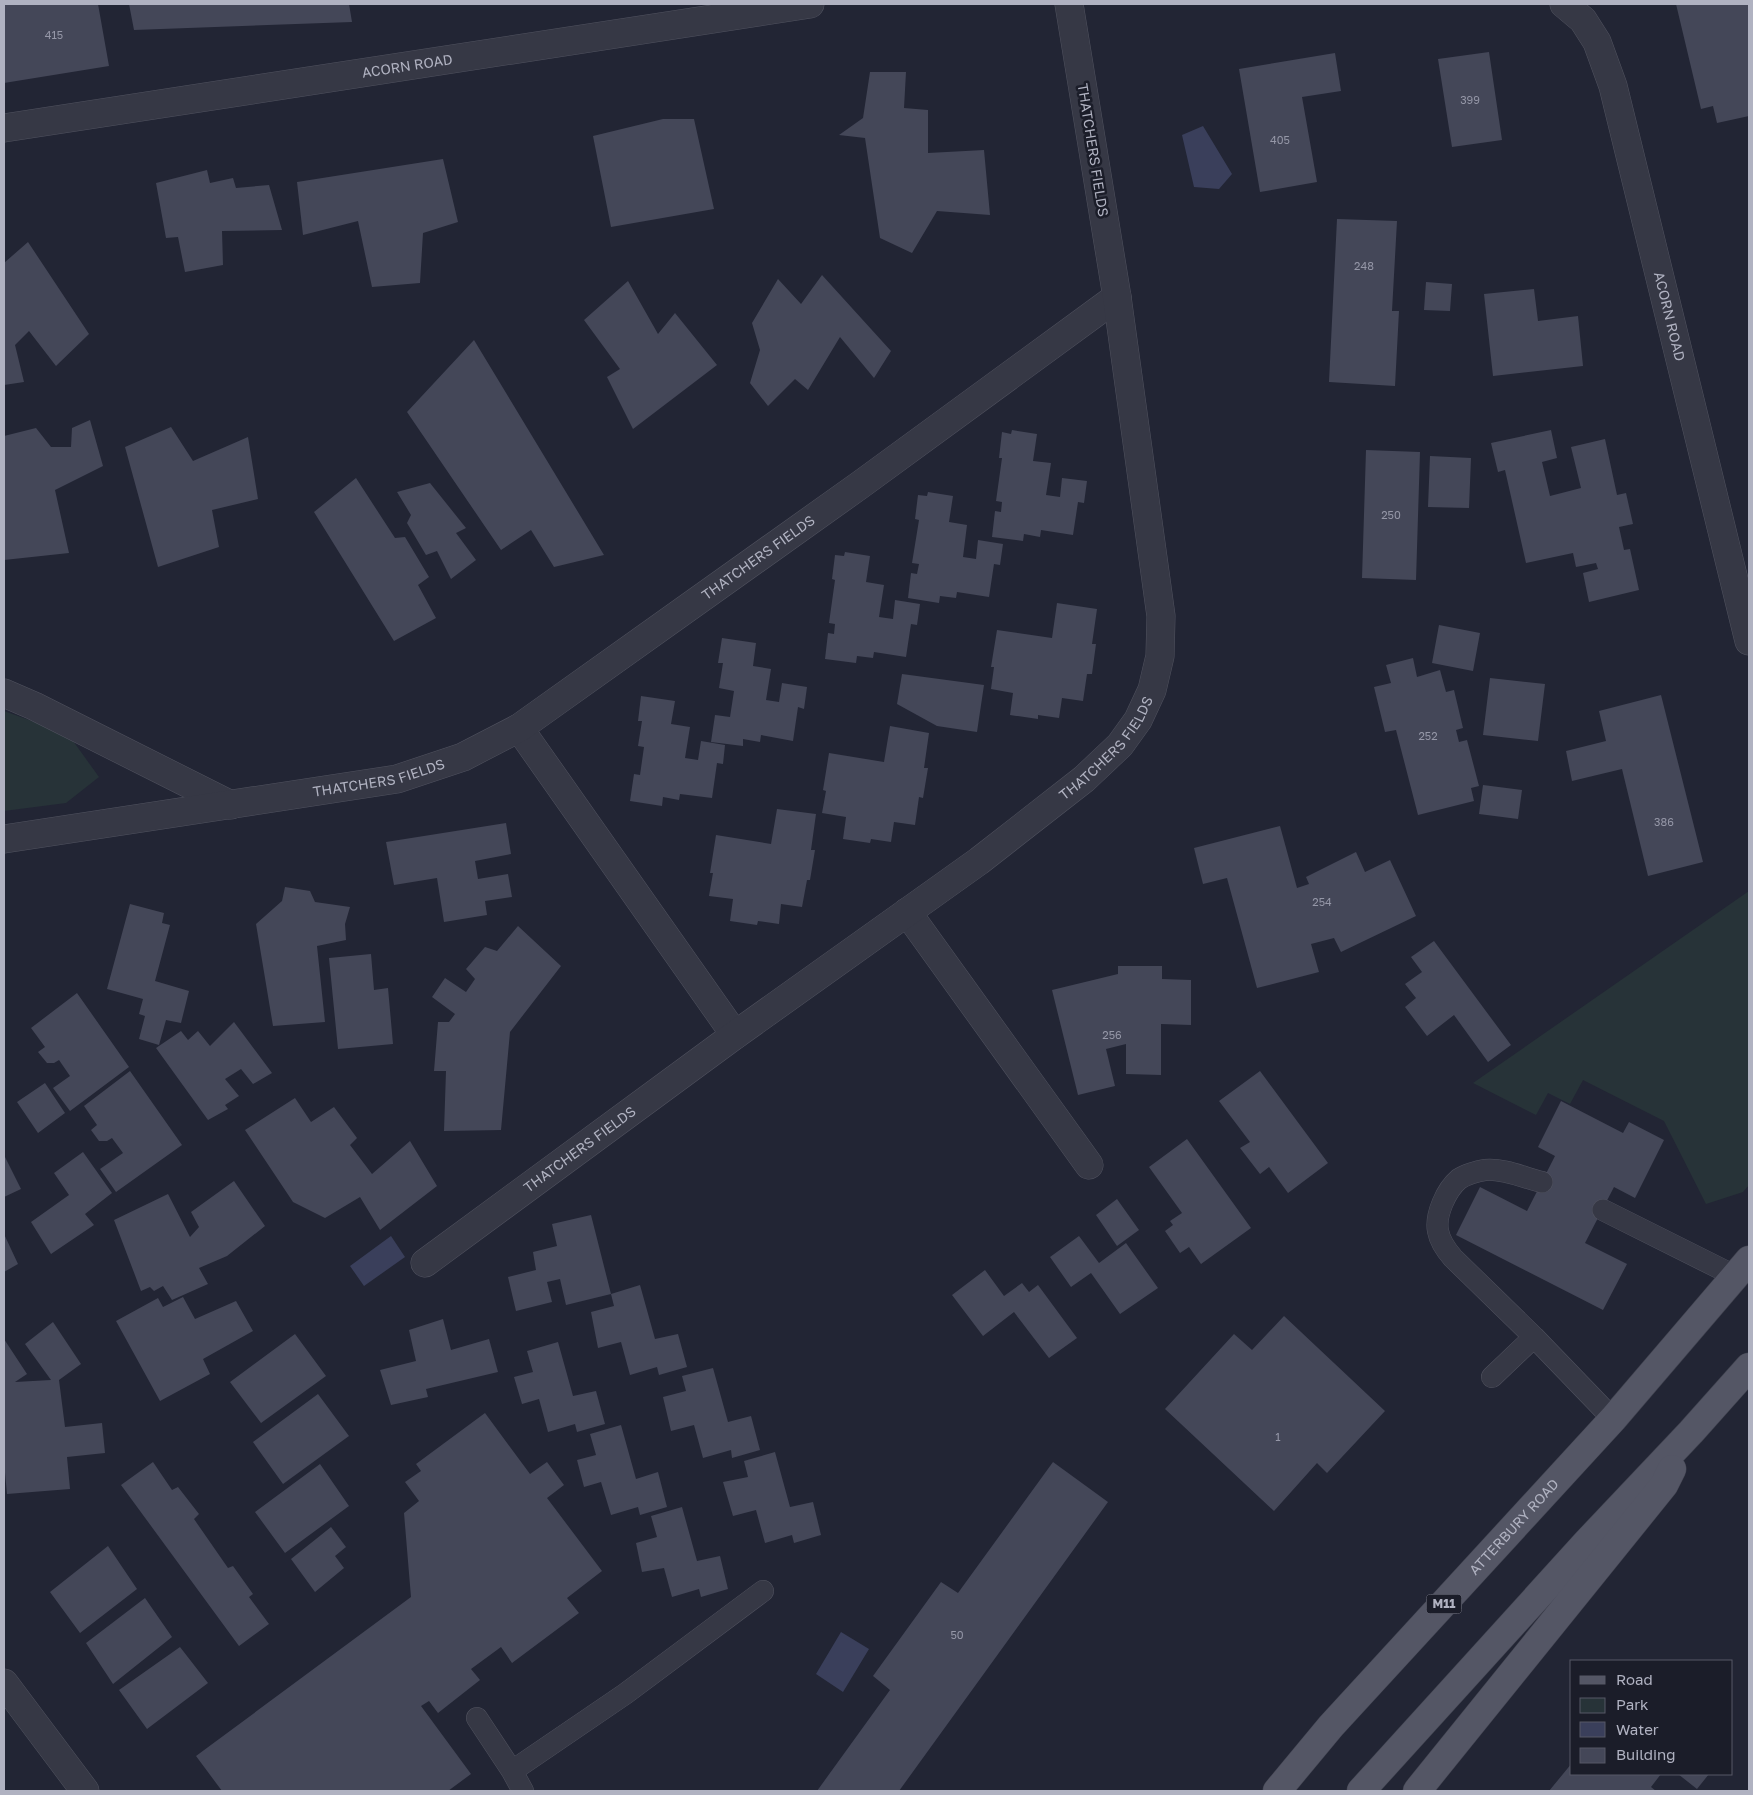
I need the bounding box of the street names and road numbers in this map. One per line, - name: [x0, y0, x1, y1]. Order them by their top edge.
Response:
- street label: ACORN ROAD: [361, 50, 454, 81]
- street label: THATCHERS FIELDS: [1075, 82, 1112, 218]
- street label: ACORN ROAD: [1651, 270, 1689, 363]
- street label: THATCHERS FIELDS: [698, 511, 818, 603]
- street label: THATCHERS FIELDS: [1056, 693, 1156, 803]
- street label: THATCHERS FIELDS: [312, 755, 447, 800]
- street label: THATCHERS FIELDS: [520, 1102, 639, 1196]
- street label: ATTERBURY ROAD: [1465, 1475, 1562, 1578]
- road number: M11: [1426, 1595, 1462, 1614]

